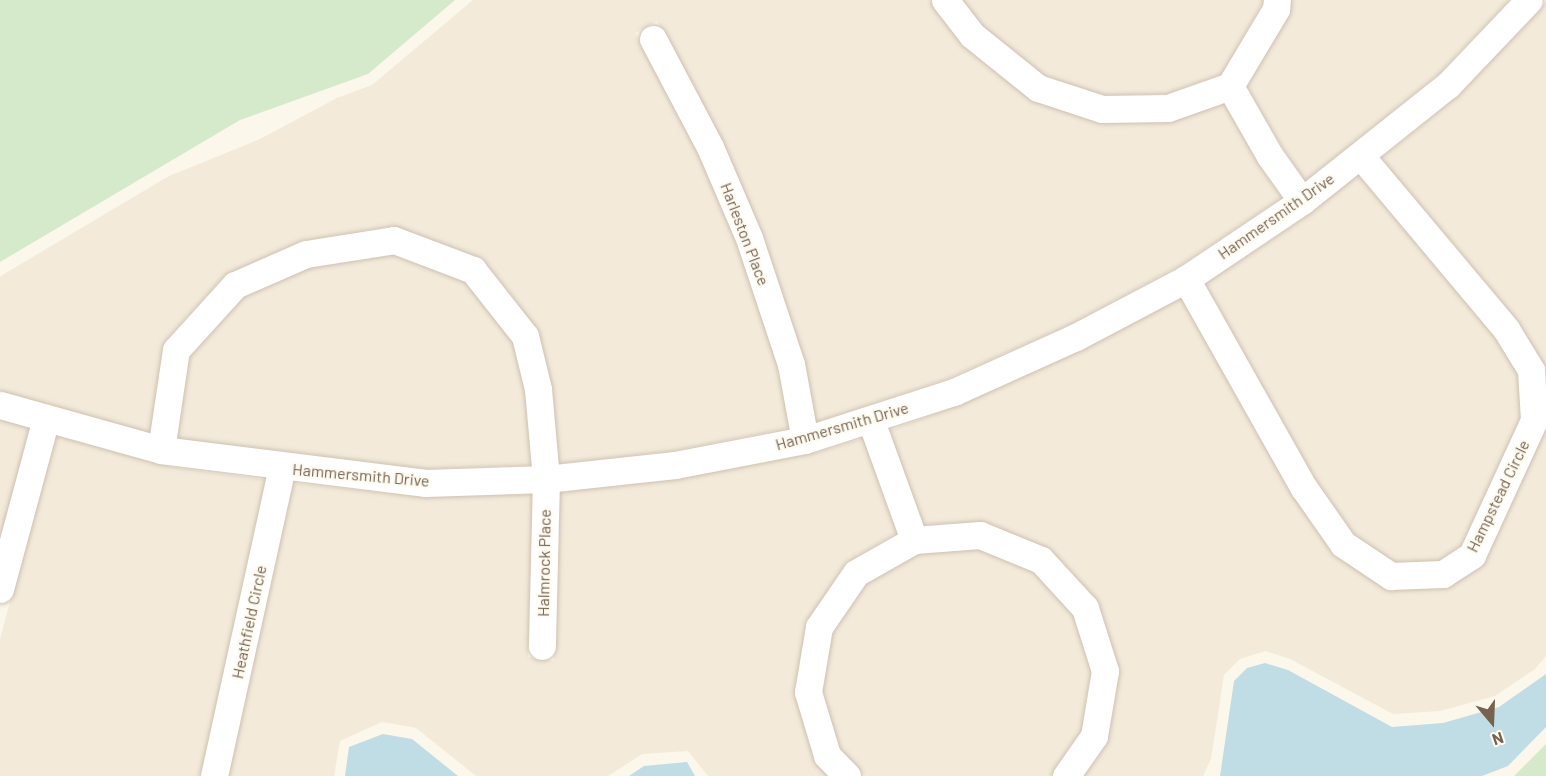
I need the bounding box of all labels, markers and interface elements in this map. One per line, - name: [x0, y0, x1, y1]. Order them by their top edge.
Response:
- street label: Hammersmith Drive: [1214, 169, 1338, 263]
- street label: Harleston Place: [717, 180, 773, 288]
- street label: Hammersmith Drive: [773, 398, 911, 454]
- street label: Hampstead Circle: [1463, 437, 1533, 555]
- street label: Hammersmith Drive: [292, 459, 430, 491]
- street label: Halmrock Place: [533, 509, 555, 617]
- street label: Heathfield Circle: [228, 564, 270, 680]
- north arrow: [1462, 692, 1522, 752]
- text: N: [1490, 729, 1506, 750]

